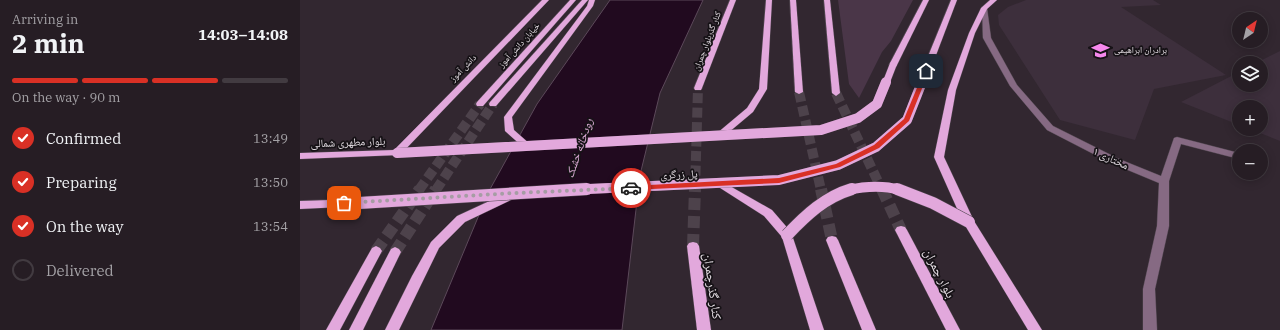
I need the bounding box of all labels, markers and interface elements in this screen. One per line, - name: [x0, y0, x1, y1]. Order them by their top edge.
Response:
- street label: کنار گذربلوار چمران: [690, 9, 724, 72]
- text: Arriving in: [12, 11, 78, 28]
- north arrow: [1232, 12, 1268, 48]
- map controls: [1232, 12, 1268, 180]
- street label: خیابان دانش آموز: [495, 20, 542, 70]
- text: 14:03–14:08: [198, 25, 288, 44]
- text: 2 min: [12, 26, 85, 60]
- school or university icon: برادران ابراهیمی: [1091, 40, 1111, 60]
- place label: برادران ابراهیمی: [1114, 44, 1168, 55]
- street label: دانش آموز: [446, 52, 478, 84]
- pin: [909, 54, 943, 88]
- button: layers: [1232, 56, 1268, 92]
- icon: home: [915, 60, 937, 82]
- text: On the way · 90 m: [12, 89, 120, 106]
- button: +: [1232, 100, 1268, 136]
- water label: رودخانه خشک: [561, 116, 596, 180]
- icon: check: [12, 127, 34, 149]
- text: Confirmed: [46, 129, 121, 148]
- text: 13:49: [253, 130, 288, 147]
- street label: بلوار مطهرى شمالى: [310, 134, 386, 150]
- street label: ۱ مختاری: [1091, 144, 1131, 172]
- button: −: [1232, 144, 1268, 180]
- street label: پل زرگری: [660, 166, 698, 182]
- courier: [611, 168, 651, 208]
- icon: check: [12, 171, 34, 193]
- text: Preparing: [46, 173, 117, 192]
- text: 13:50: [253, 174, 288, 191]
- icon: car: [620, 177, 642, 199]
- pin: [327, 186, 361, 220]
- icon: bag: [333, 192, 355, 214]
- icon: check: [12, 215, 34, 237]
- text: On the way: [46, 217, 124, 236]
- text: 13:54: [253, 218, 288, 235]
- street label: بلوار چمران: [920, 245, 959, 301]
- street label: کنار گذرچمران: [699, 252, 726, 321]
- text: Delivered: [46, 261, 114, 280]

